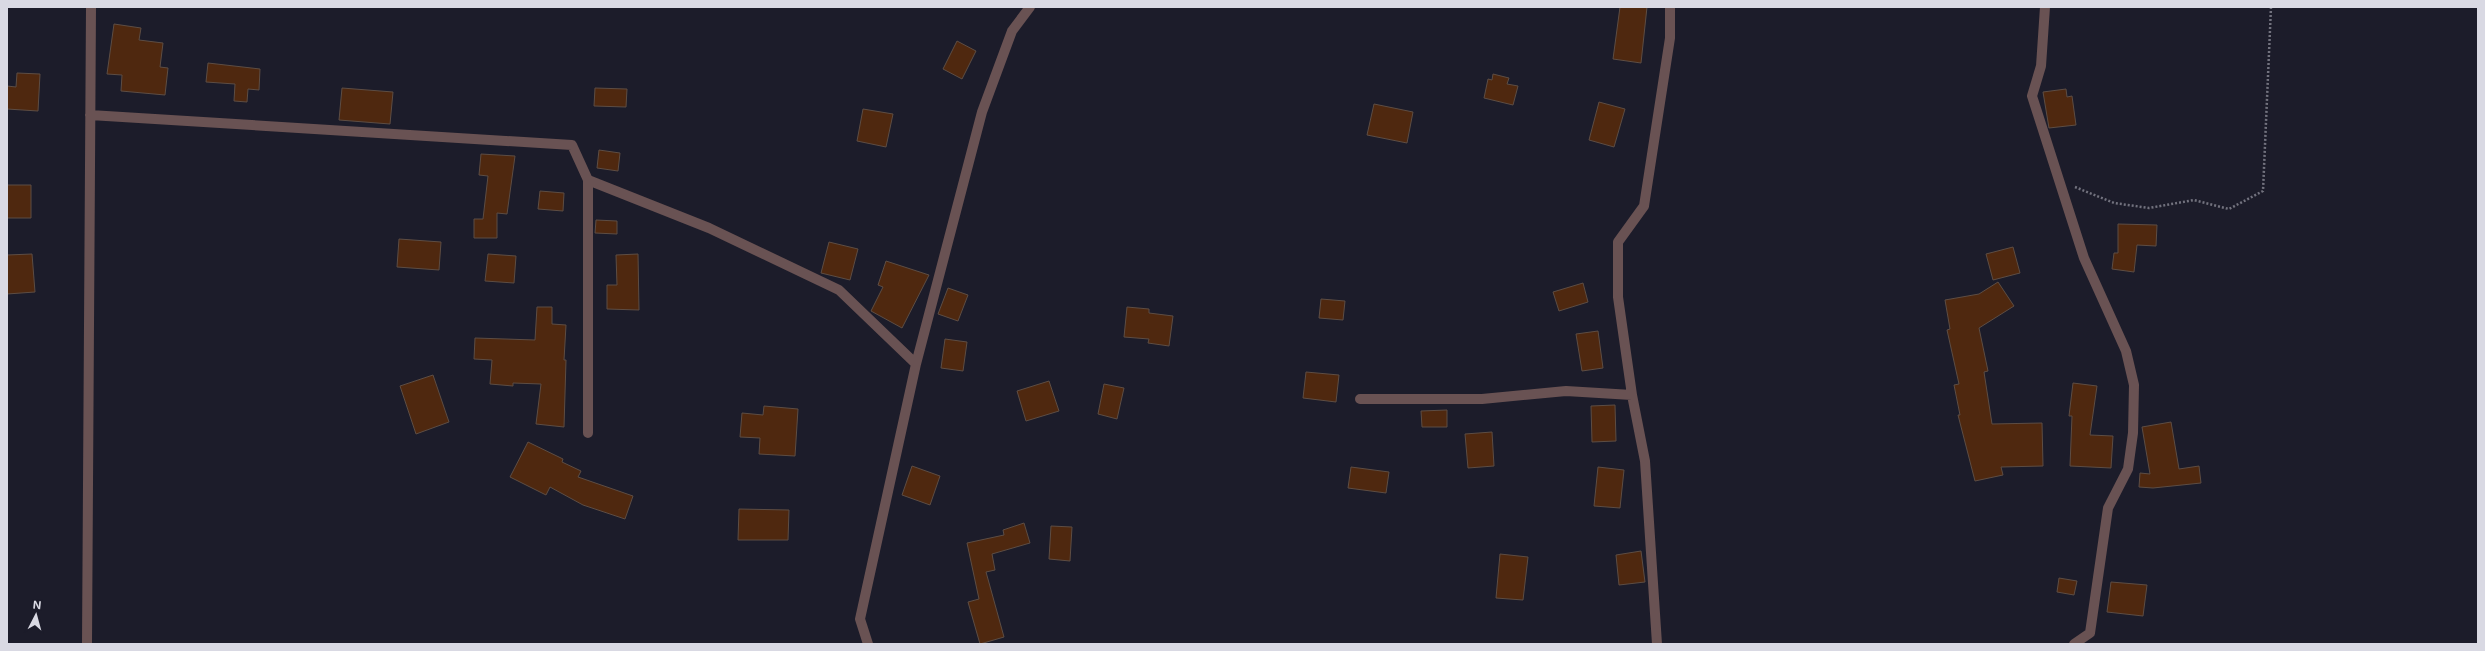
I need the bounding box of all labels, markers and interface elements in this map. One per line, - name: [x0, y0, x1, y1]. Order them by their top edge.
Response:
- north arrow: [16, 595, 56, 635]
- text: N: [32, 598, 42, 612]

